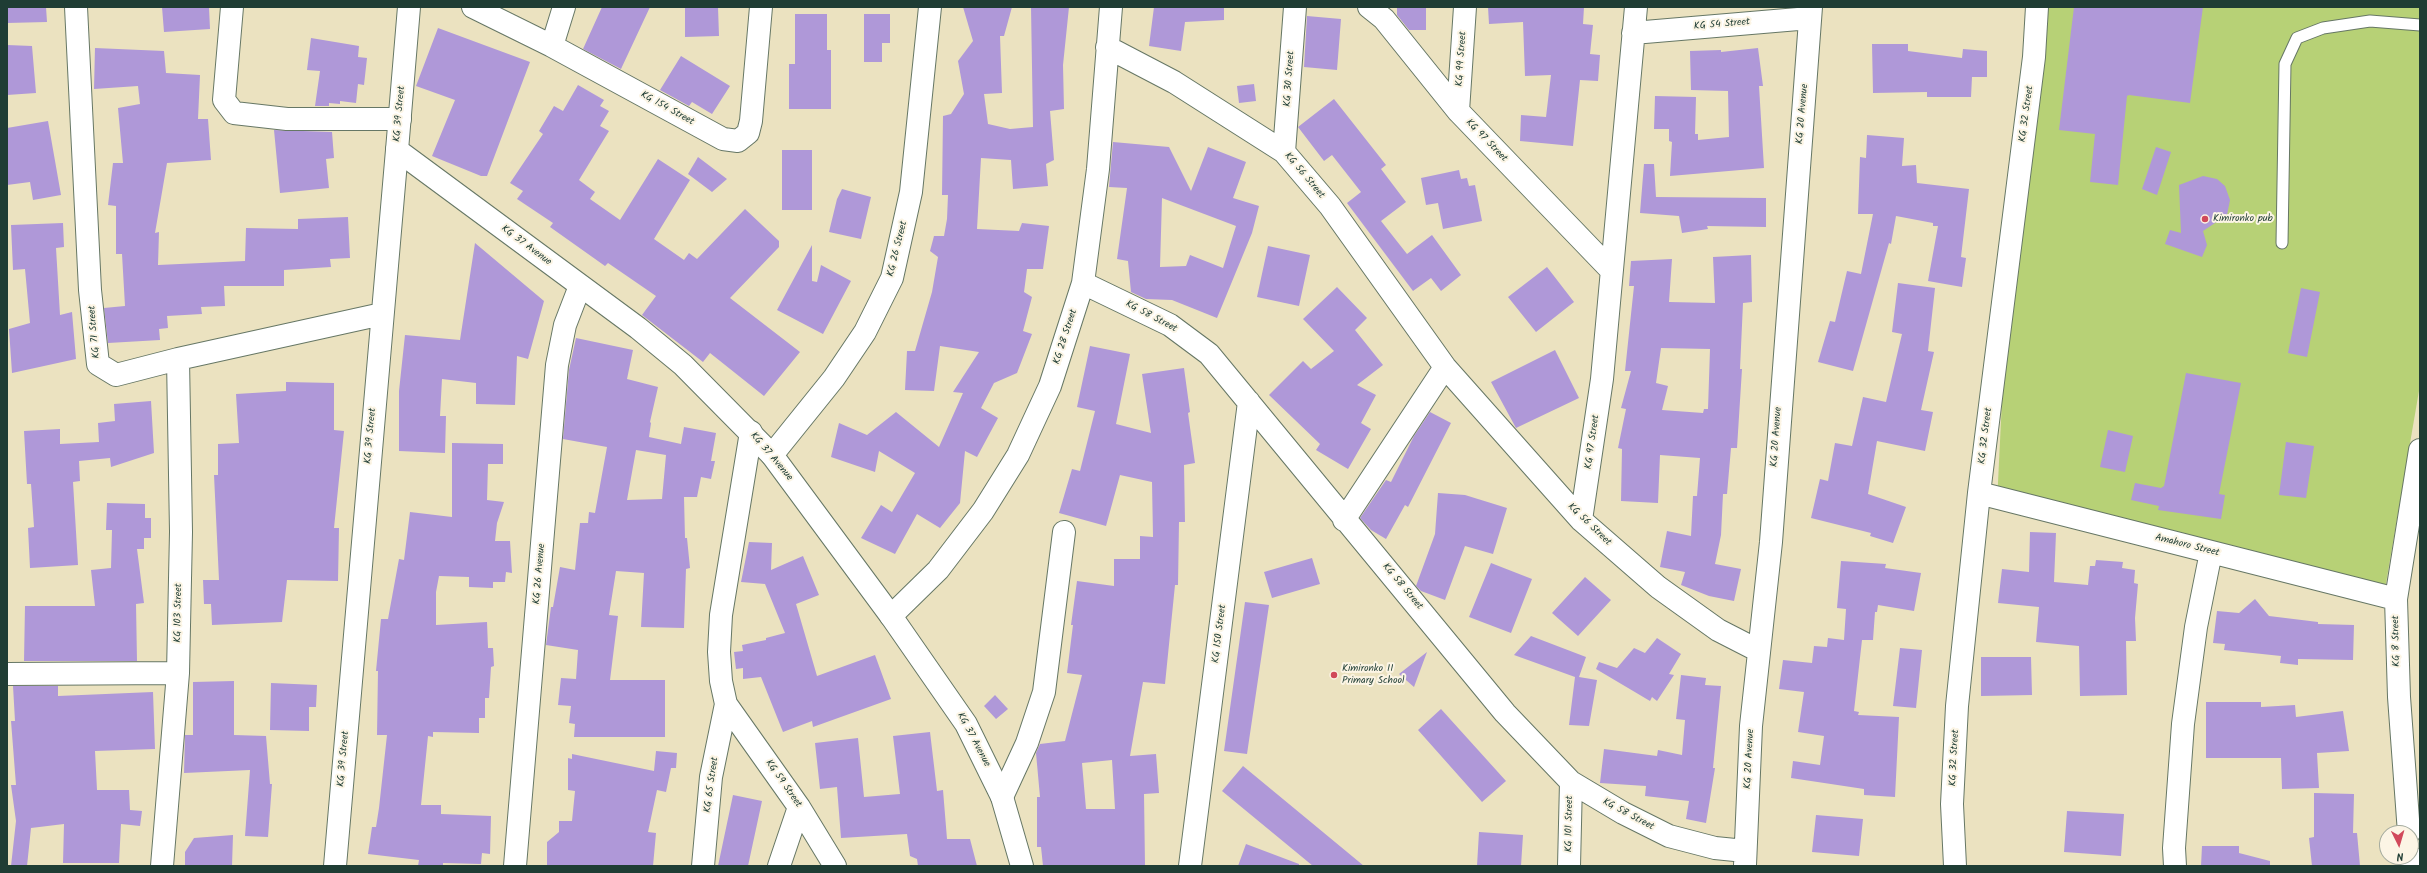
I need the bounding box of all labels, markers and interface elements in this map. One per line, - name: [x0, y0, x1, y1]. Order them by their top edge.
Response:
- street label: KG 54 Street: [1693, 17, 1751, 33]
- street label: KG 99 Street: [1454, 31, 1470, 87]
- street label: KG 30 Street: [1282, 51, 1298, 107]
- street label: KG 20 Avenue: [1794, 83, 1812, 145]
- street label: KG 32 Street: [2017, 85, 2037, 143]
- street label: KG 39 Street: [392, 86, 408, 142]
- street label: KG 154 Street: [638, 89, 696, 129]
- street label: KG 97 Street: [1463, 117, 1509, 165]
- street label: KG 56 Street: [1281, 151, 1327, 201]
- place label: Kimironko pub: [2213, 213, 2273, 225]
- marker: Kimironko pub: [2200, 214, 2210, 224]
- street label: KG 26 Street: [885, 220, 911, 278]
- street label: KG 37 Avenue: [499, 223, 553, 269]
- street label: KG 58 Street: [1123, 298, 1179, 336]
- street label: KG 71 Street: [87, 305, 103, 359]
- street label: KG 28 Street: [1051, 308, 1081, 366]
- street label: KG 20 Avenue: [1769, 407, 1785, 467]
- street label: KG 32 Street: [1977, 407, 1995, 465]
- street label: KG 39 Street: [363, 408, 379, 464]
- street label: KG 97 Street: [1583, 414, 1603, 470]
- street label: KG 37 Avenue: [747, 430, 795, 484]
- street label: KG 56 Street: [1565, 501, 1613, 549]
- street label: Amahoro Street: [2154, 532, 2220, 560]
- street label: KG 26 Avenue: [531, 543, 549, 605]
- street label: KG 58 Street: [1379, 561, 1425, 613]
- street label: KG 103 Street: [172, 583, 186, 643]
- street label: KG 150 Street: [1210, 604, 1230, 664]
- street label: KG 8 Street: [2391, 615, 2403, 667]
- place label: Kimironko II Primary School: [1342, 663, 1404, 686]
- marker: Kimironko II Primary School: [1329, 670, 1339, 680]
- street label: KG 37 Avenue: [954, 711, 992, 769]
- street label: KG 20 Avenue: [1742, 729, 1758, 789]
- street label: KG 32 Street: [1948, 729, 1962, 787]
- street label: KG 39 Street: [336, 731, 352, 787]
- street label: KG 65 Street: [702, 756, 722, 814]
- street label: KG 59 Street: [762, 758, 804, 810]
- street label: KG 101 Street: [1564, 796, 1576, 852]
- street label: KG 58 Street: [1600, 796, 1656, 834]
- north arrow: [2379, 825, 2419, 865]
- text: N: [2396, 847, 2404, 865]

